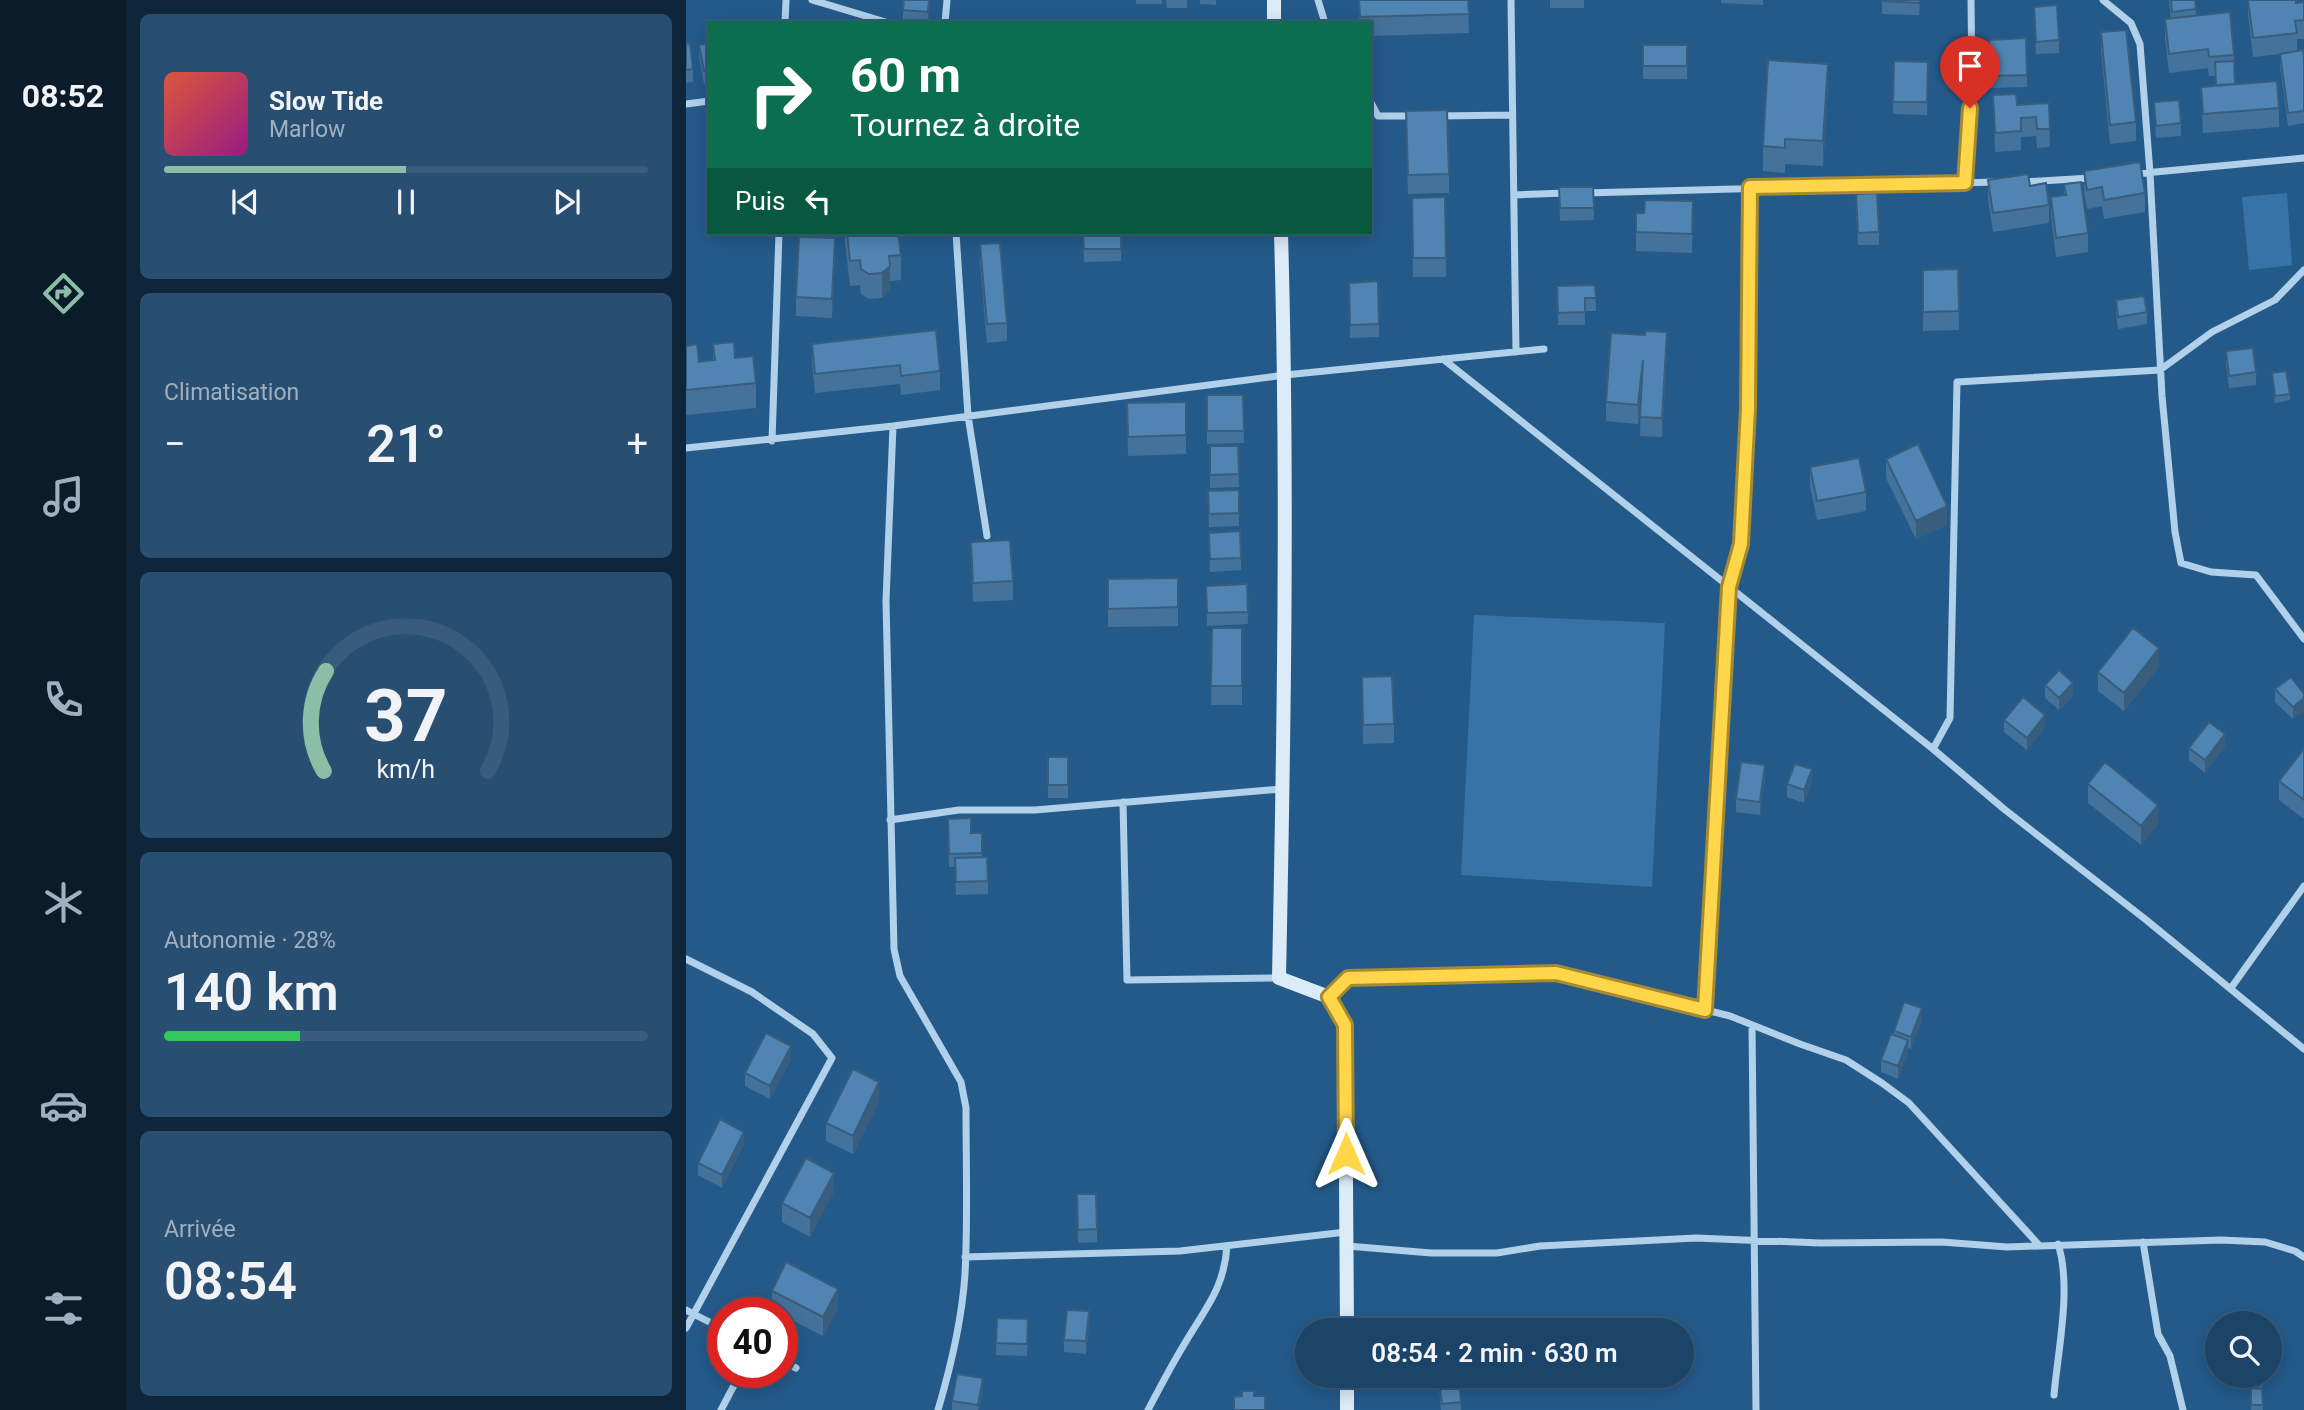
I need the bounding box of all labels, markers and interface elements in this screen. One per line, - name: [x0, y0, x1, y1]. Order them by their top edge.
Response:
- pin: [1940, 36, 2000, 108]
- text: 60 m: [850, 47, 961, 104]
- icon: arrive: [1951, 47, 1989, 85]
- icon: right: [735, 49, 826, 140]
- text: 08:52: [22, 77, 104, 115]
- text: Slow Tide: [269, 86, 383, 116]
- text: Tournez à droite: [850, 106, 1080, 144]
- text: Marlow: [269, 116, 345, 143]
- icon: left: [799, 182, 837, 220]
- icon: previous: [226, 183, 264, 221]
- icon: pause: [387, 183, 425, 221]
- icon: next: [548, 183, 586, 221]
- text: Puis: [735, 186, 785, 216]
- icon: directions: [39, 269, 88, 318]
- text: Climatisation: [164, 379, 299, 406]
- text: 21°: [366, 414, 446, 475]
- text: −: [164, 422, 186, 466]
- text: +: [626, 422, 648, 466]
- icon: music: [39, 472, 88, 521]
- text: 37: [364, 673, 448, 759]
- icon: phone: [39, 675, 88, 724]
- text: km/h: [377, 755, 435, 784]
- icon: climate: [39, 878, 88, 927]
- text: Autonomie · 28%: [164, 927, 336, 954]
- text: 140 km: [164, 962, 339, 1023]
- icon: car: [39, 1081, 88, 1130]
- position arrow: [1309, 1117, 1383, 1191]
- text: Arrivée: [164, 1216, 236, 1243]
- text: 08:54: [164, 1251, 297, 1312]
- icon: filters: [39, 1284, 88, 1333]
- speed limit sign: 40: [707, 1297, 798, 1388]
- map controls: [2205, 1311, 2282, 1388]
- button: search: [2205, 1311, 2282, 1388]
- text: 08:54 · 2 min · 630 m: [1371, 1338, 1618, 1368]

